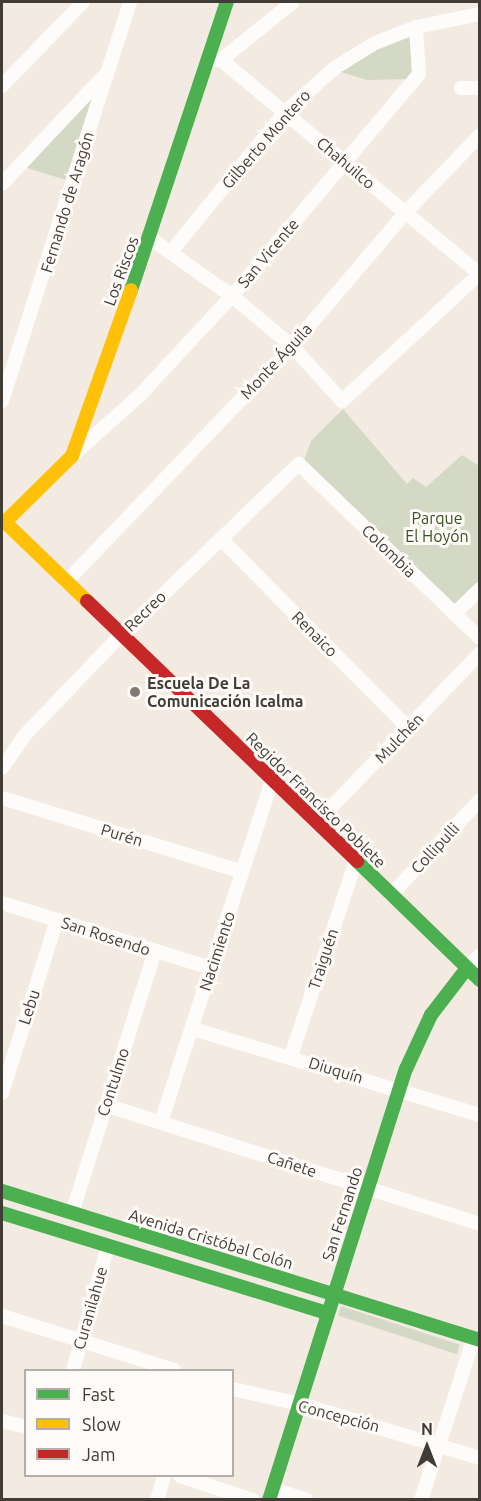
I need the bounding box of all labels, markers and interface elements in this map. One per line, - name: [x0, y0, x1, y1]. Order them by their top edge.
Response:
- street label: Gilberto Montero: [218, 85, 314, 193]
- street label: Fernando de Aragón: [36, 129, 98, 275]
- street label: Chahuilco: [313, 133, 379, 193]
- street label: San Vicente: [234, 214, 302, 292]
- street label: Los Riscos: [100, 234, 142, 308]
- street label: Monte Águila: [236, 319, 316, 403]
- park label: Parque El Hoyón: [405, 508, 469, 546]
- street label: Colombia: [358, 520, 420, 582]
- street label: Recreo: [120, 587, 170, 635]
- street label: Renaico: [288, 607, 342, 661]
- place label: Escuela De La Comunicación Icalma: [147, 673, 303, 711]
- marker: Escuela De La Comunicación Icalma: [128, 685, 142, 699]
- street label: Mulchén: [371, 709, 427, 767]
- street label: Regidor Francisco Poblete: [242, 728, 390, 872]
- street label: Collipulli: [407, 819, 463, 877]
- street label: Purén: [99, 820, 145, 850]
- street label: Nacimiento: [195, 909, 239, 993]
- street label: San Rosendo: [59, 913, 153, 959]
- street label: Traiguén: [304, 926, 342, 992]
- street label: Lebu: [14, 987, 44, 1027]
- street label: Contulmo: [93, 1045, 133, 1119]
- street label: Diuquín: [306, 1053, 366, 1087]
- street label: Cañete: [265, 1147, 319, 1181]
- street label: San Fernando: [318, 1164, 366, 1264]
- street label: Avenida Cristóbal Colón: [127, 1205, 295, 1273]
- street label: Curanilahue: [69, 1264, 111, 1352]
- legend: [24, 1369, 234, 1477]
- text: Fast: [82, 1384, 115, 1404]
- street label: Concepción: [296, 1396, 382, 1436]
- text: Slow: [82, 1414, 121, 1434]
- north arrow: [397, 1417, 457, 1477]
- text: N: [421, 1420, 433, 1438]
- text: Jam: [82, 1444, 116, 1464]

